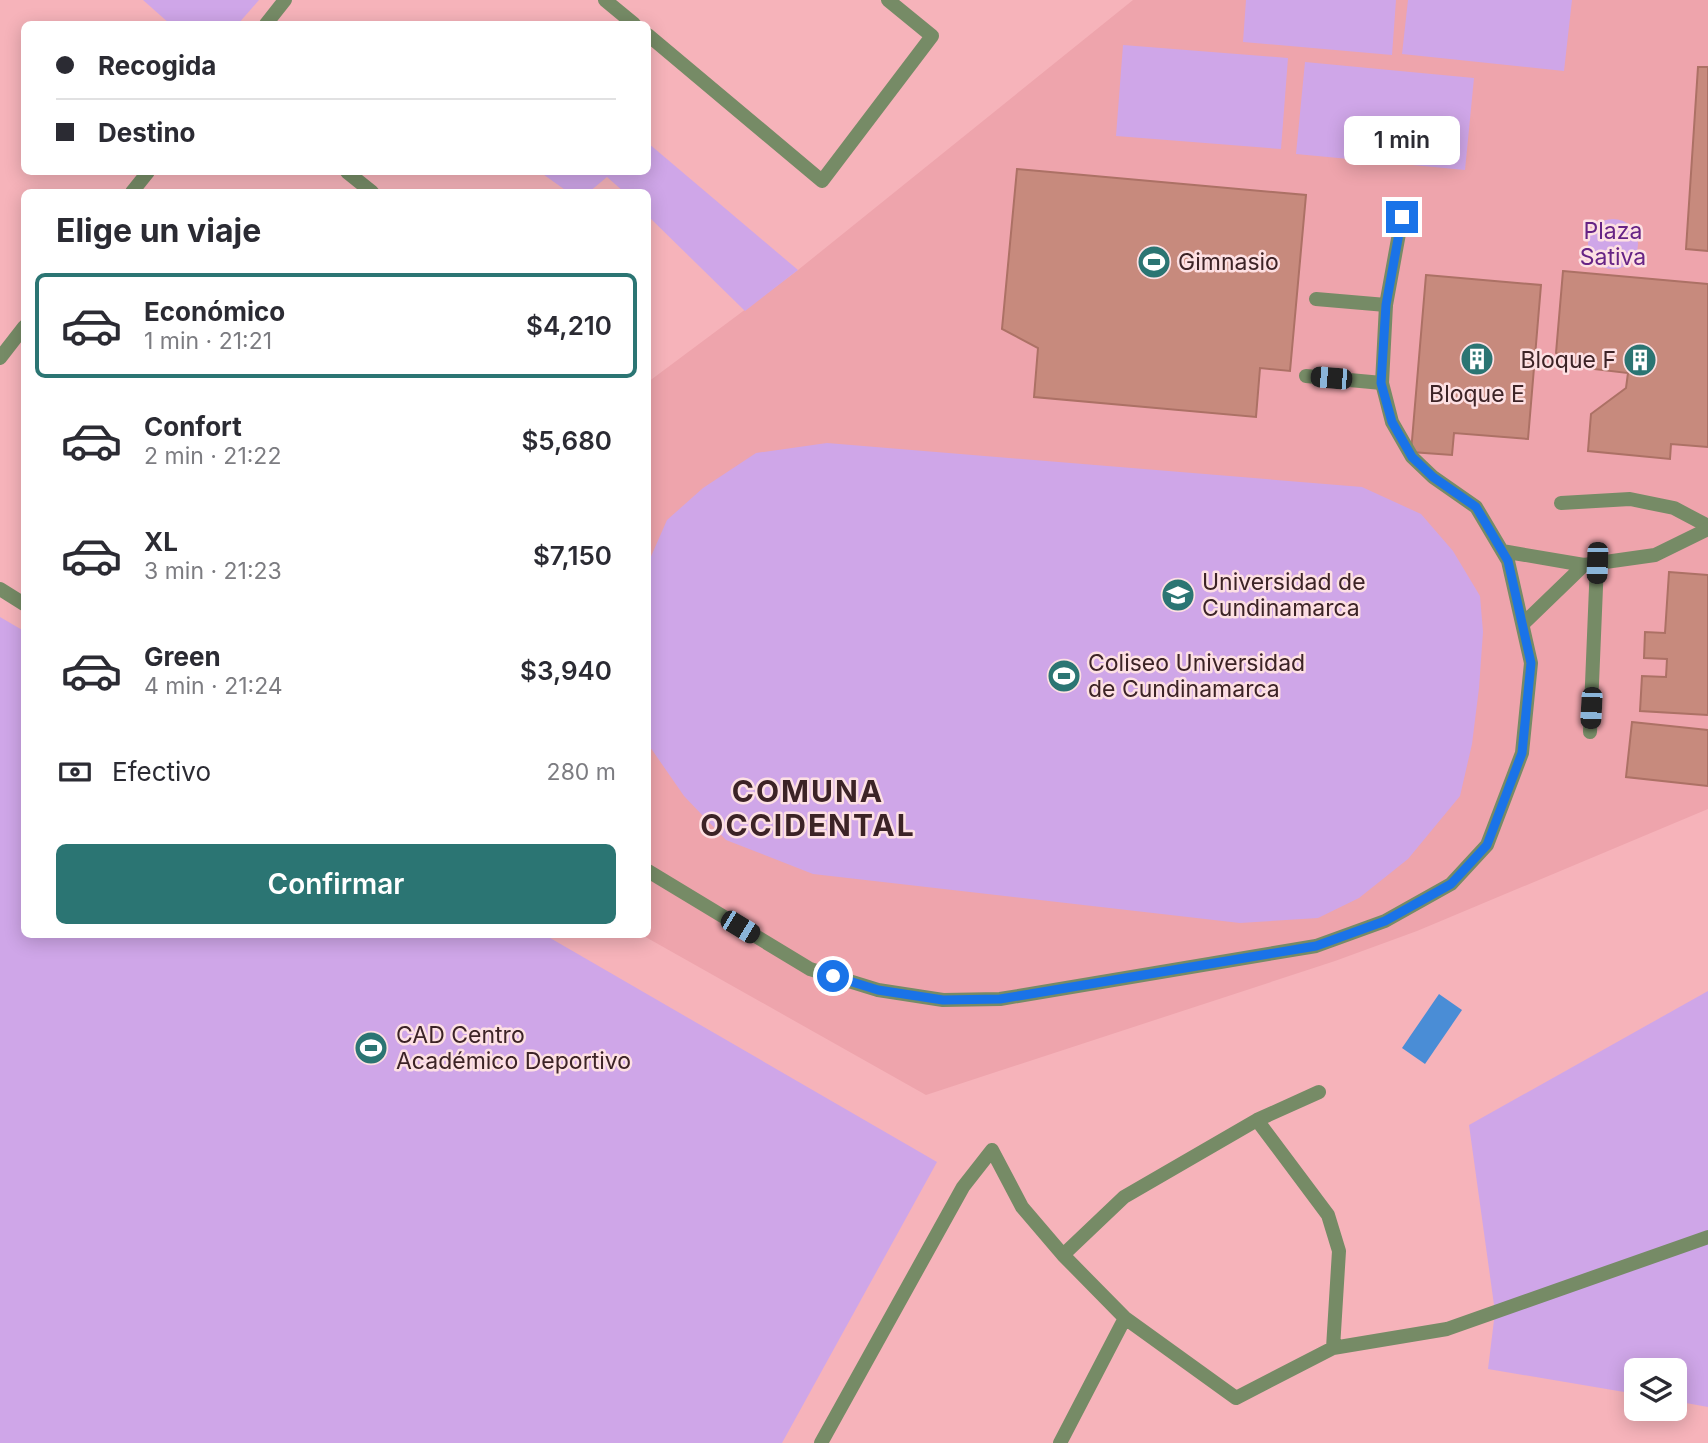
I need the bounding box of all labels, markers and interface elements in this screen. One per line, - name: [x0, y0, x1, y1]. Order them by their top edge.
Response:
- text: Recogida: [98, 50, 216, 81]
- callout: 1 min: [1344, 116, 1460, 164]
- text: Destino: [98, 117, 196, 148]
- text: 1 min: [1374, 126, 1430, 154]
- route end: [1386, 201, 1418, 233]
- text: Elige un viaje: [56, 211, 261, 250]
- park label: Plaza Sativa: [1580, 217, 1646, 271]
- sports icon: Gimnasio: [1135, 243, 1173, 281]
- place label: Gimnasio: [1178, 248, 1279, 276]
- icon: car: [60, 294, 123, 357]
- text: Económico: [144, 296, 285, 327]
- text: $4,210: [526, 310, 612, 341]
- text: 1 min · 21:21: [144, 327, 272, 355]
- building icon: Bloque E: [1458, 340, 1496, 378]
- building icon: Bloque F: [1621, 341, 1659, 379]
- place label: Bloque F: [1520, 346, 1616, 374]
- car: [1310, 366, 1353, 390]
- place label: Bloque E: [1429, 380, 1525, 408]
- icon: car: [60, 409, 123, 472]
- text: Confort: [144, 411, 242, 442]
- text: $5,680: [521, 425, 612, 456]
- text: 2 min · 21:22: [144, 442, 281, 470]
- icon: car: [60, 524, 123, 587]
- text: XL: [144, 526, 178, 557]
- text: $7,150: [533, 540, 612, 571]
- car: [1586, 542, 1609, 584]
- text: 3 min · 21:23: [144, 557, 282, 585]
- place label: Universidad de Cundinamarca: [1202, 568, 1366, 622]
- school or university icon: Universidad de Cundinamarca: [1159, 576, 1197, 614]
- icon: car: [60, 639, 123, 702]
- text: Green: [144, 641, 221, 672]
- place label: Coliseo Universidad de Cundinamarca: [1088, 649, 1305, 703]
- text: $3,940: [520, 655, 612, 686]
- sports icon: Coliseo Universidad de Cundinamarca: [1045, 657, 1083, 695]
- text: 4 min · 21:24: [144, 672, 283, 700]
- car: [1580, 686, 1603, 730]
- icon: cash: [56, 753, 94, 791]
- text: Efectivo: [112, 756, 211, 787]
- text: 280 m: [547, 758, 616, 786]
- district label: COMUNA OCCIDENTAL: [700, 773, 916, 843]
- button: Confirmar: [56, 844, 616, 924]
- car: [717, 907, 764, 947]
- route start: [817, 960, 849, 992]
- place label: CAD Centro Académico Deportivo: [396, 1021, 631, 1075]
- sports icon: CAD Centro Académico Deportivo: [352, 1029, 390, 1067]
- map controls: [1624, 1358, 1687, 1421]
- button: layers: [1624, 1358, 1687, 1421]

